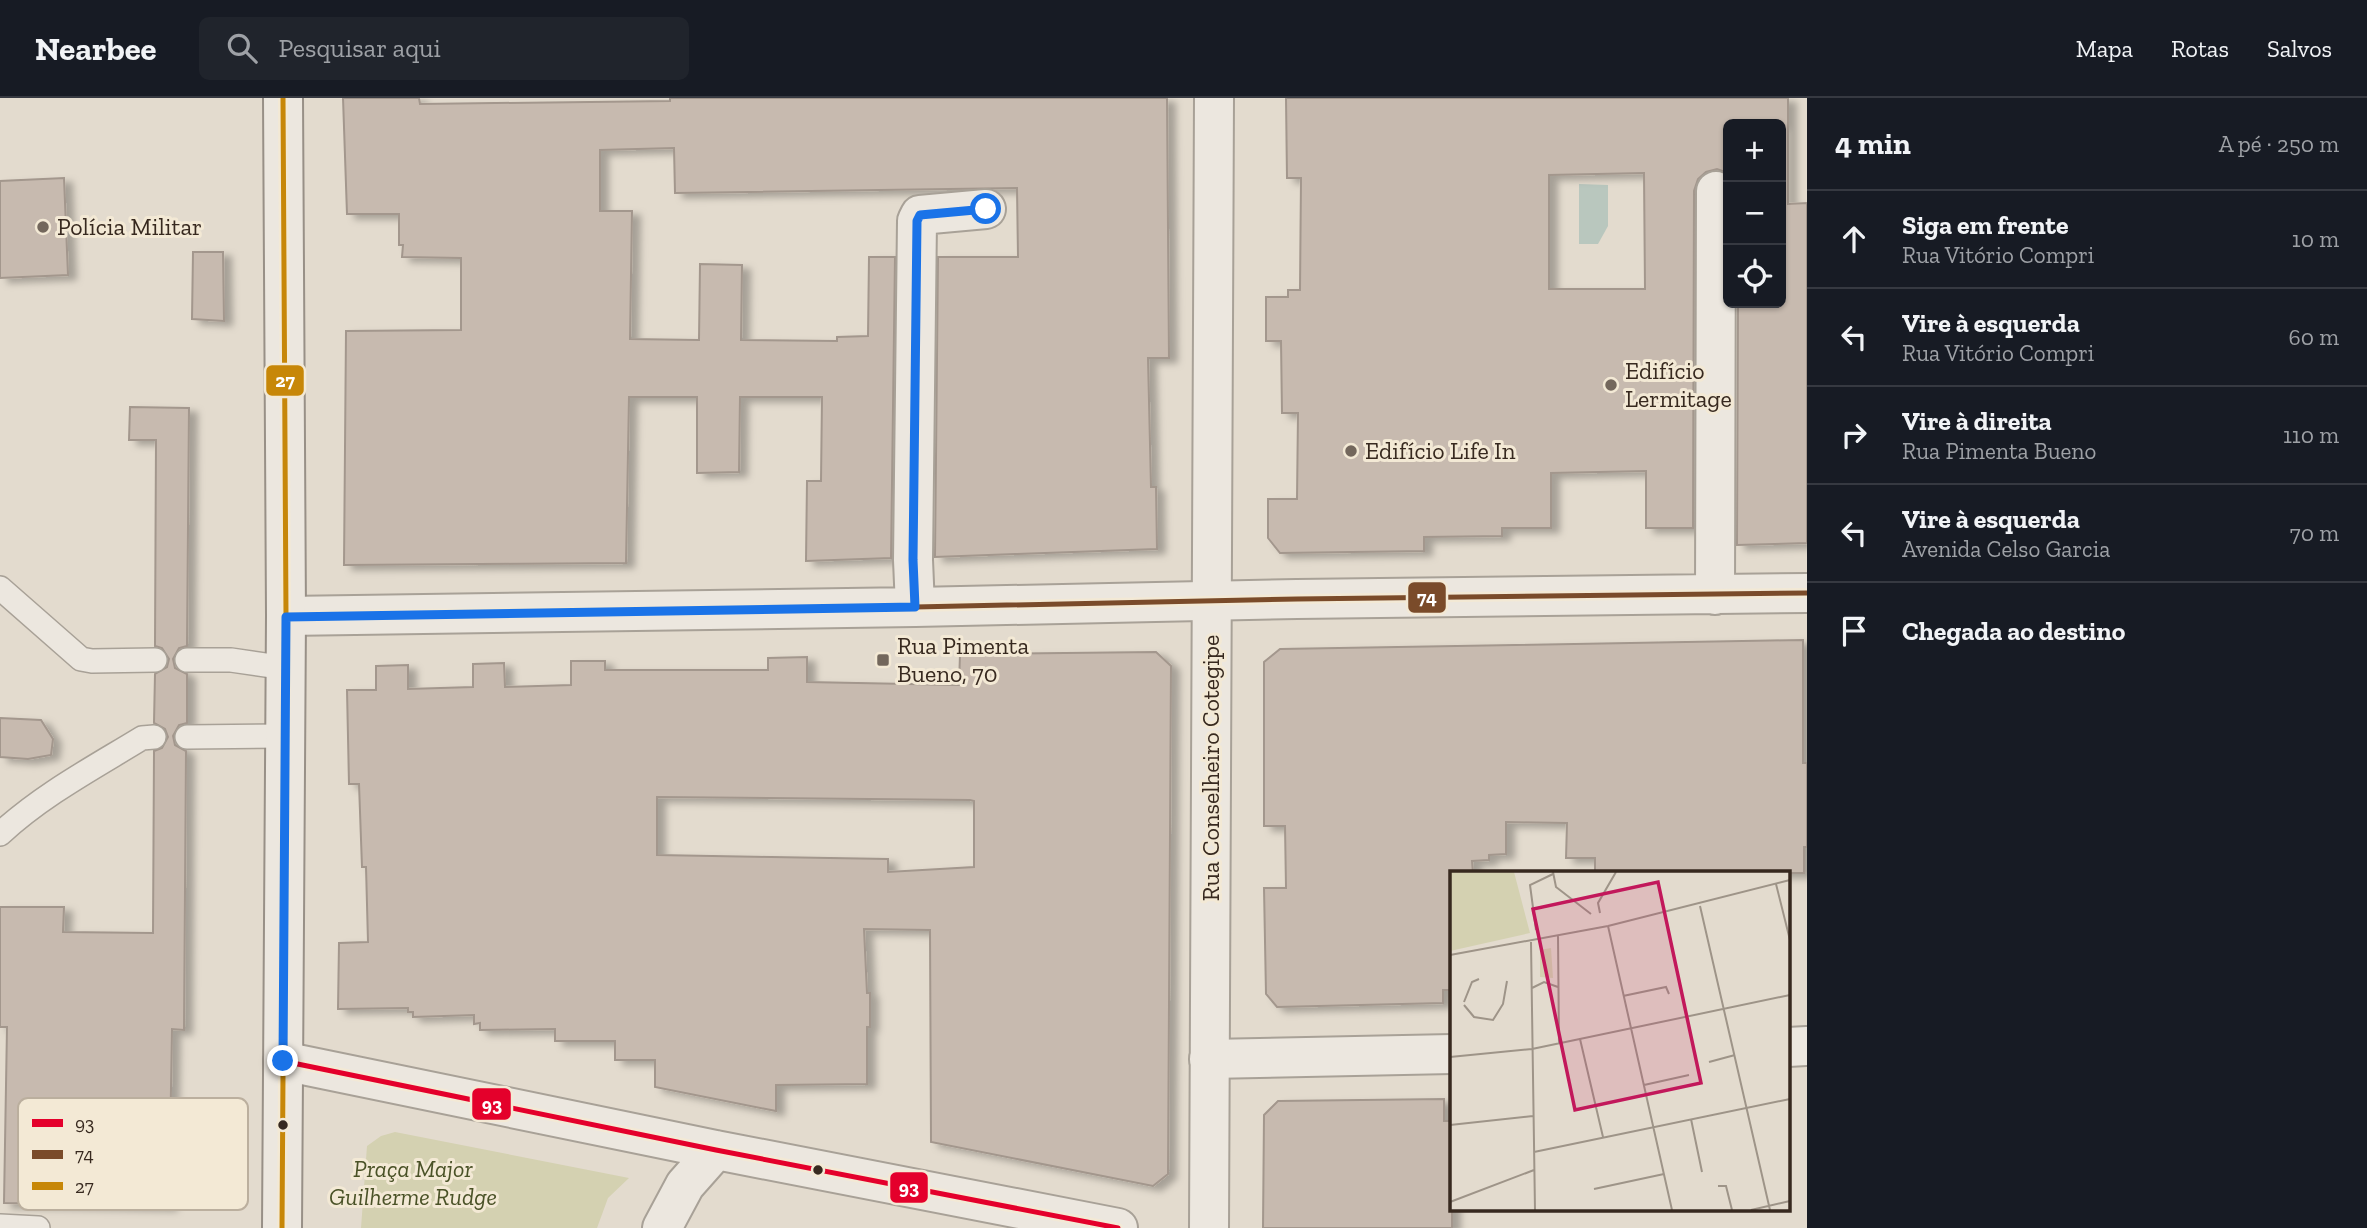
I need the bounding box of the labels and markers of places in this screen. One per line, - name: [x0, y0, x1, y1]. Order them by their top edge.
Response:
- place label: Polícia Militar: [57, 212, 202, 241]
- marker: Polícia Militar: [35, 219, 51, 235]
- place label: Edifício Lermitage: [1625, 356, 1732, 413]
- marker: Edifício Lermitage: [1603, 377, 1619, 393]
- place label: Edifício Life In: [1365, 436, 1516, 465]
- marker: Edifício Life In: [1343, 443, 1359, 459]
- place label: Rua Pimenta Bueno, 70: [897, 631, 1029, 688]
- marker: Rua Pimenta Bueno, 70: [875, 652, 891, 668]
- unlabelled marker: [276, 1118, 290, 1132]
- unlabelled marker: [811, 1163, 825, 1177]

